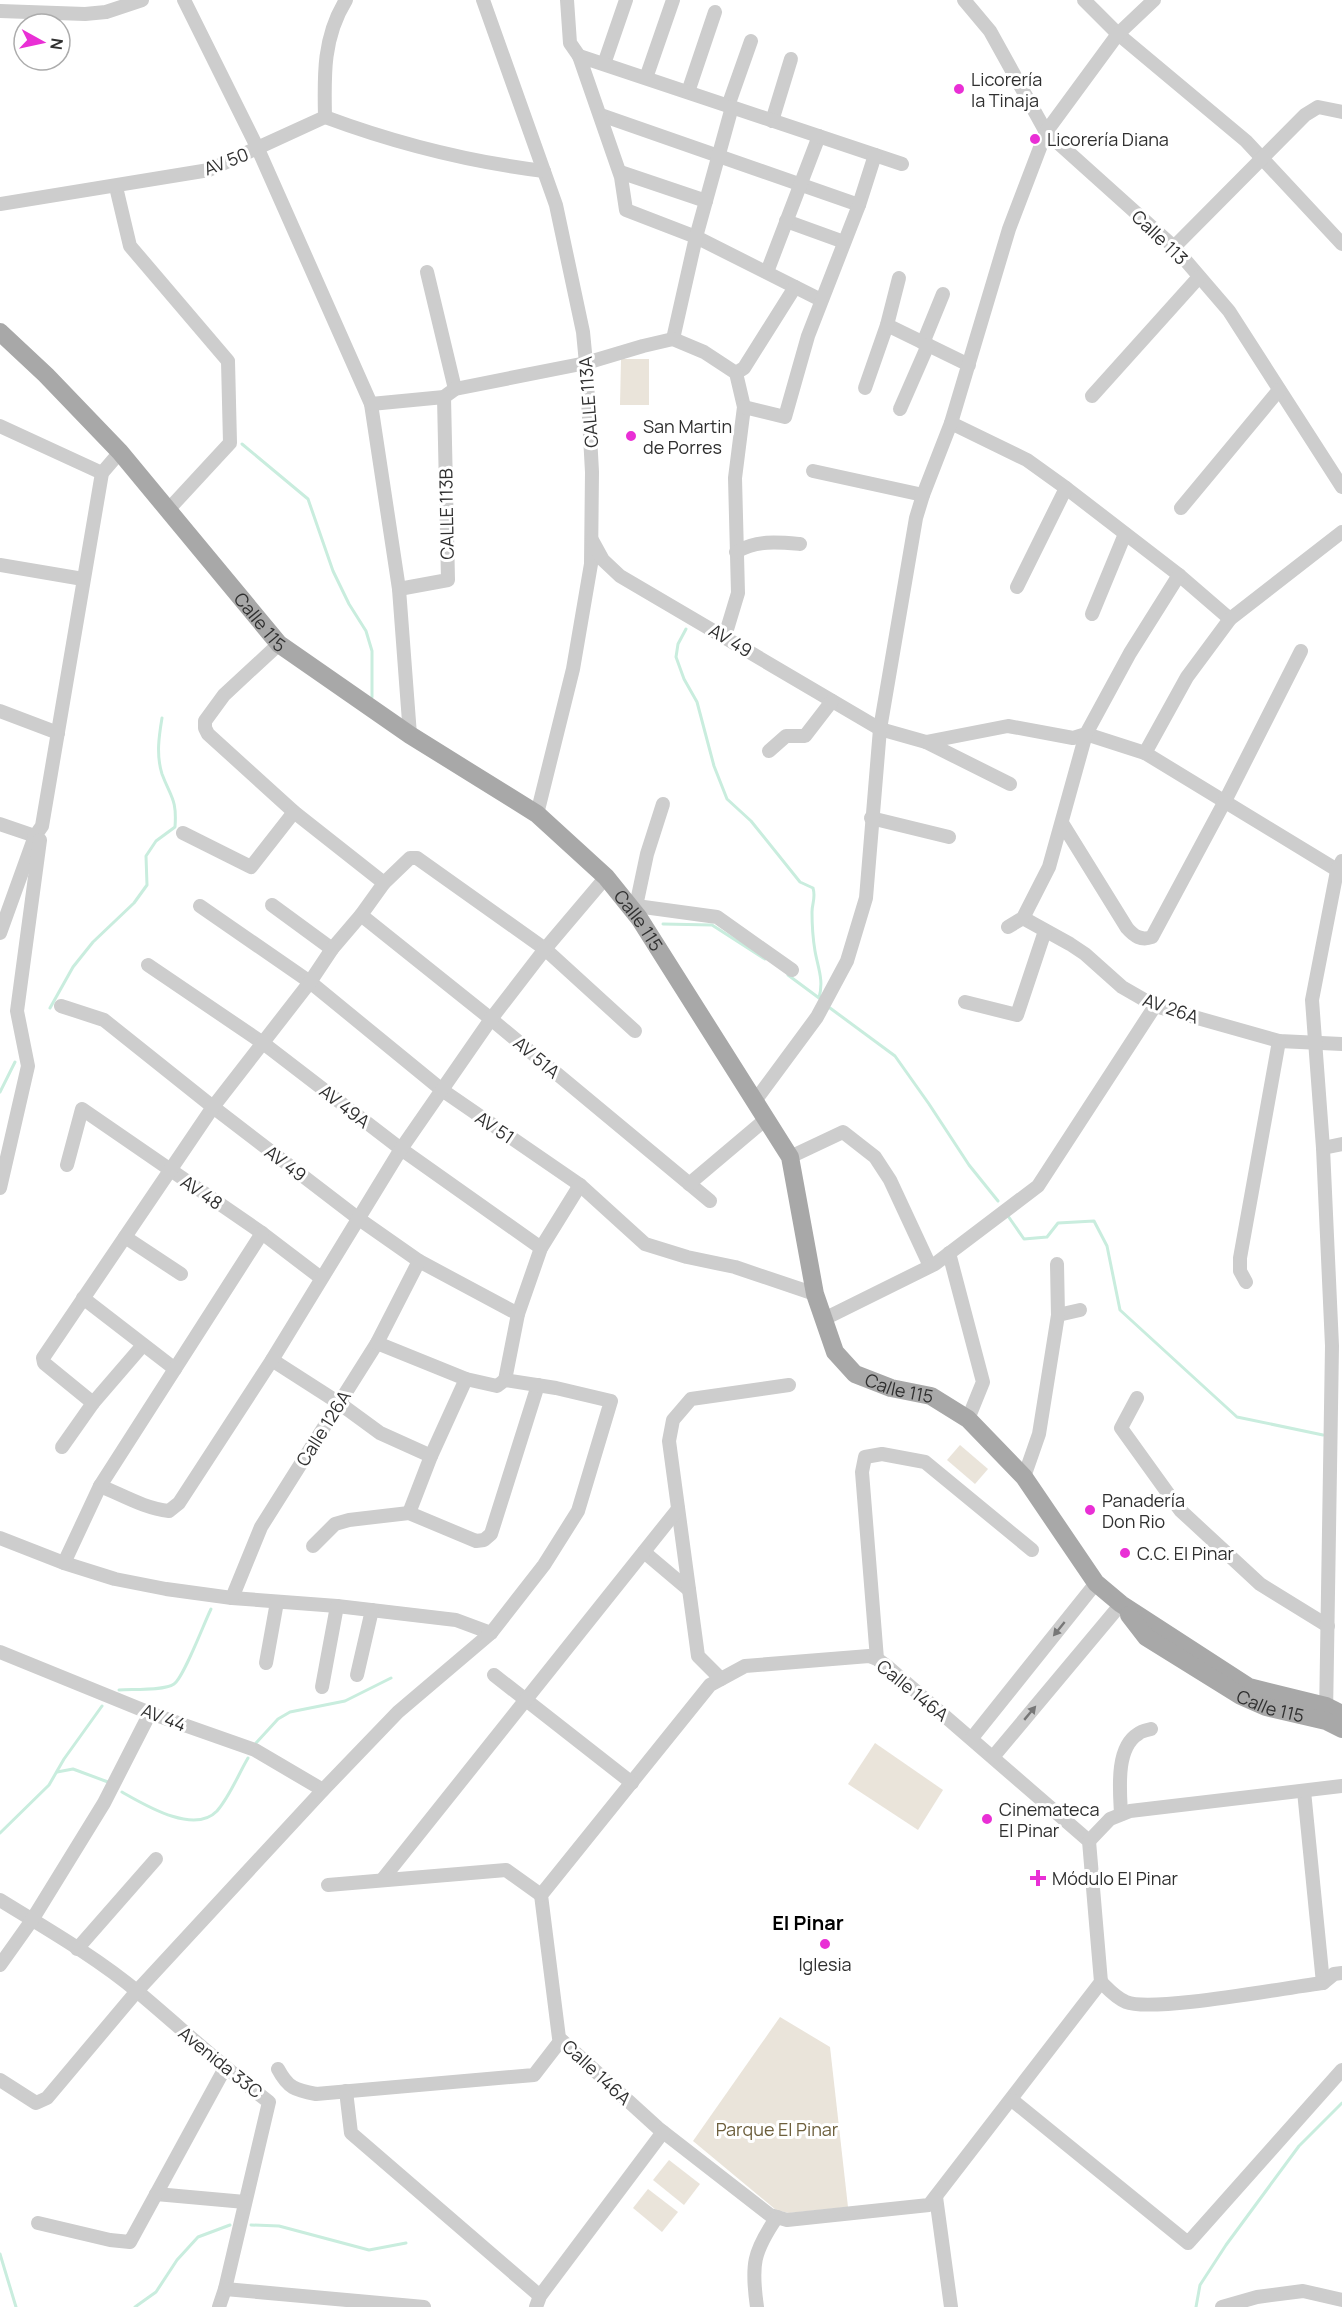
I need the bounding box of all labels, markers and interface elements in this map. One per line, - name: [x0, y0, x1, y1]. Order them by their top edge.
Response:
- north arrow: [12, 12, 72, 72]
- text: N: [45, 37, 69, 51]
- place label: Licorería la Tinaja: [971, 67, 1042, 112]
- marker: Licorería la Tinaja: [952, 82, 966, 96]
- place label: Licorería Diana: [1047, 127, 1169, 151]
- marker: Licorería Diana: [1028, 132, 1042, 146]
- street label: AV 50: [200, 142, 252, 180]
- street label: Calle 113: [1127, 204, 1193, 270]
- street label: CALLE 113A: [573, 355, 603, 449]
- place label: San Martin de Porres: [643, 414, 732, 459]
- marker: San Martin de Porres: [624, 429, 638, 443]
- street label: CALLE 113B: [433, 468, 459, 560]
- street label: Calle 115: [229, 587, 291, 657]
- street label: AV 49: [705, 618, 757, 662]
- street label: Calle 115: [609, 885, 669, 955]
- street label: AV 26A: [1140, 987, 1203, 1029]
- street label: AV 51A: [509, 1031, 566, 1084]
- street label: AV 49A: [315, 1079, 376, 1134]
- street label: AV 51: [471, 1105, 519, 1149]
- street label: AV 49: [260, 1140, 312, 1186]
- street label: AV 48: [176, 1169, 228, 1215]
- street label: Calle 115: [862, 1367, 936, 1408]
- street label: Calle 126A: [290, 1385, 356, 1471]
- place label: Panadería Don Rio: [1102, 1488, 1185, 1533]
- marker: Panadería Don Rio: [1083, 1503, 1097, 1517]
- place label: C.C. El Pinar: [1137, 1541, 1235, 1565]
- marker: C.C. El Pinar: [1118, 1546, 1132, 1560]
- one-way arrow: [1054, 1621, 1066, 1636]
- street label: Calle 146A: [872, 1654, 954, 1727]
- street label: Calle 115: [1233, 1684, 1307, 1728]
- street label: AV 44: [138, 1698, 190, 1736]
- one-way arrow: [1023, 1705, 1036, 1720]
- place label: Cinemateca El Pinar: [999, 1797, 1100, 1842]
- marker: Cinemateca El Pinar: [980, 1812, 994, 1826]
- place label: Módulo El Pinar: [1052, 1866, 1178, 1890]
- marker: Módulo El Pinar: [1029, 1869, 1047, 1887]
- district label: El Pinar: [772, 1909, 844, 1936]
- marker: Iglesia: [818, 1937, 832, 1951]
- place label: Iglesia: [798, 1952, 852, 1976]
- street label: Avenida 33C: [174, 2021, 268, 2103]
- street label: Calle 146A: [558, 2034, 637, 2110]
- park label: Parque El Pinar: [716, 2117, 839, 2141]

